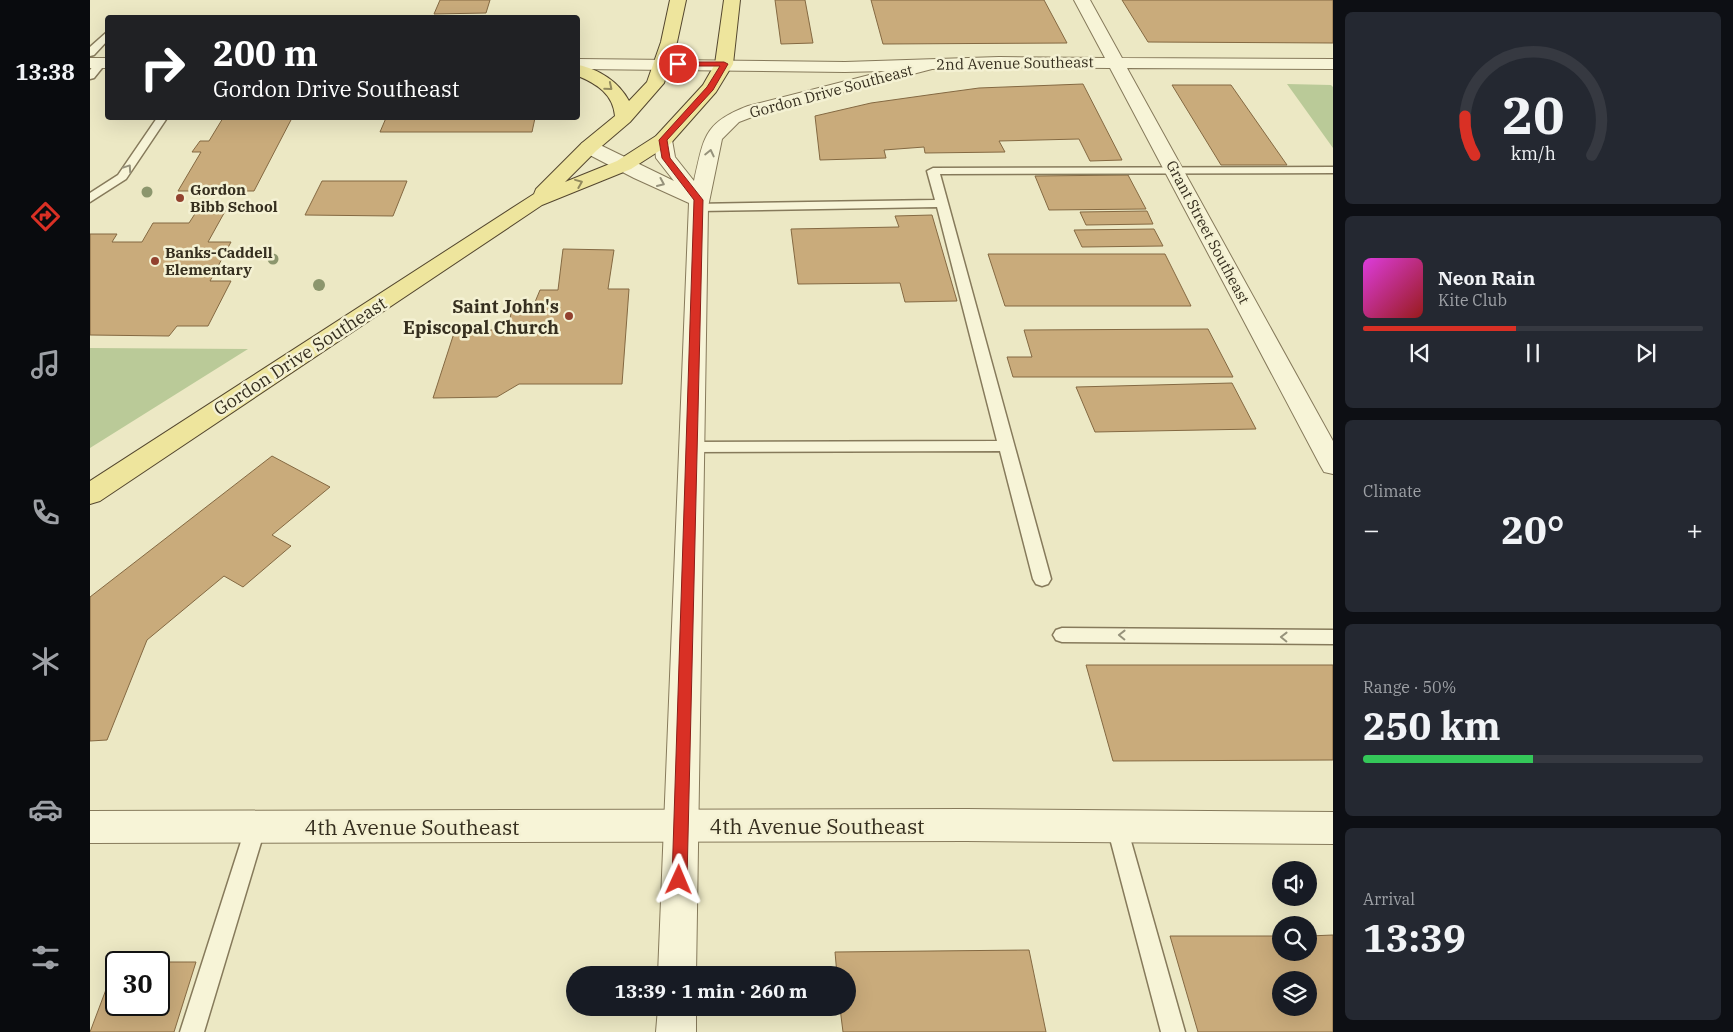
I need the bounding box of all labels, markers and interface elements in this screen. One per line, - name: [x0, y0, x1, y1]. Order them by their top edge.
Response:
- text: 200 m: [213, 30, 318, 76]
- icon: right: [130, 35, 195, 100]
- pin: [657, 43, 699, 85]
- icon: arrive: [664, 50, 692, 78]
- street label: 2nd Avenue Southeast: [936, 52, 1094, 74]
- text: 13:38: [15, 57, 75, 86]
- street label: Gordon Drive Southeast: [747, 60, 915, 122]
- text: Gordon Drive Southeast: [213, 74, 459, 103]
- one-way arrow: [604, 81, 613, 90]
- text: 20: [1502, 81, 1564, 148]
- text: km/h: [1510, 142, 1556, 165]
- one-way arrow: [704, 148, 715, 157]
- street label: Grant Street Southeast: [1162, 157, 1254, 307]
- one-way arrow: [122, 165, 131, 174]
- one-way arrow: [656, 177, 665, 188]
- one-way arrow: [574, 179, 583, 189]
- place label: Gordon Bibb School: [190, 180, 278, 216]
- marker: Gordon Bibb School: [174, 192, 186, 204]
- icon: directions: [28, 199, 63, 234]
- place label: Banks-Caddell Elementary: [165, 243, 273, 279]
- marker: Banks-Caddell Elementary: [149, 255, 161, 267]
- text: Neon Rain: [1438, 266, 1535, 290]
- text: Kite Club: [1438, 290, 1507, 310]
- street label: Gordon Drive Southeast: [209, 291, 391, 421]
- place label: Saint John's Episcopal Church: [403, 295, 559, 339]
- marker: Saint John's Episcopal Church: [563, 310, 575, 322]
- icon: previous: [1406, 339, 1434, 367]
- icon: pause: [1519, 339, 1547, 367]
- icon: next: [1632, 339, 1660, 367]
- icon: music: [28, 347, 63, 382]
- text: Climate: [1363, 481, 1421, 501]
- icon: phone: [28, 495, 63, 530]
- text: 20°: [1501, 505, 1565, 554]
- text: −: [1363, 511, 1380, 548]
- text: +: [1686, 511, 1703, 548]
- one-way arrow: [1118, 630, 1126, 640]
- one-way arrow: [1280, 632, 1288, 642]
- icon: climate: [28, 644, 63, 679]
- text: Range · 50%: [1363, 677, 1456, 697]
- text: 250 km: [1363, 701, 1501, 750]
- icon: car: [28, 792, 63, 827]
- street label: 4th Avenue Southeast: [710, 812, 924, 840]
- street label: 4th Avenue Southeast: [305, 813, 519, 841]
- position arrow: [652, 853, 704, 905]
- map controls: [1272, 861, 1317, 1016]
- button: sound: [1272, 861, 1317, 906]
- text: Arrival: [1363, 889, 1415, 909]
- text: 13:39: [1363, 913, 1466, 962]
- button: search: [1272, 916, 1317, 961]
- icon: filters: [28, 940, 63, 975]
- speed limit sign: 30: [105, 951, 170, 1016]
- button: layers: [1272, 971, 1317, 1016]
- text: 13:39 · 1 min · 260 m: [615, 979, 807, 1003]

